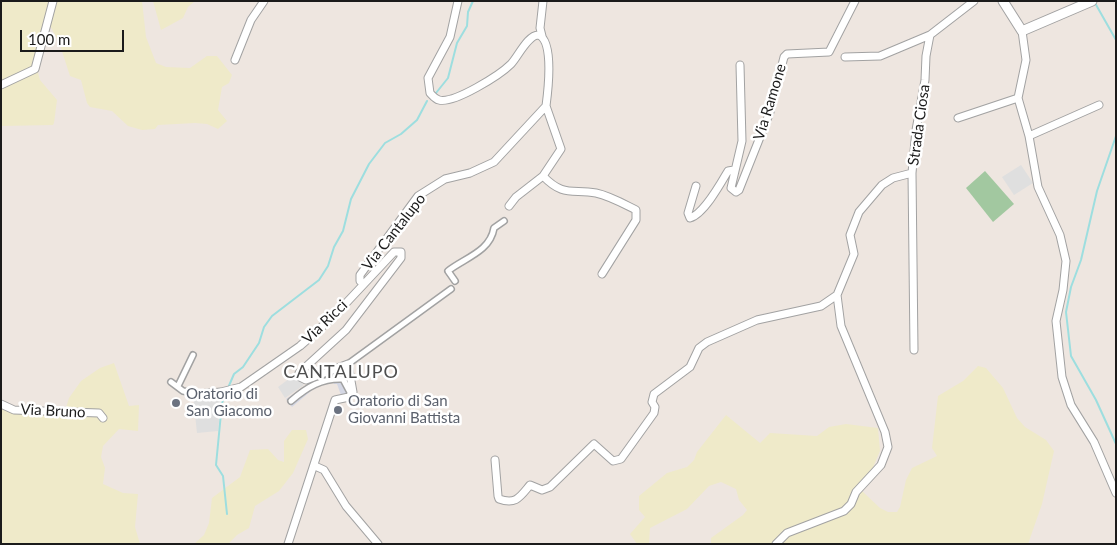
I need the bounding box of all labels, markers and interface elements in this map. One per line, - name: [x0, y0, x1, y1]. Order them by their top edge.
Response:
- scale bar: [22, 20, 126, 52]
- text: 100 m: [28, 30, 70, 48]
- street label: Via Ramone: [750, 62, 790, 142]
- street label: Strada Ciosa: [904, 83, 934, 167]
- street label: Via Cantalupo: [358, 190, 430, 274]
- street label: Via Ricci: [299, 296, 351, 348]
- district label: CANTALUPO: [282, 361, 400, 383]
- place label: Oratorio di San Giacomo: [186, 385, 272, 420]
- place label: Oratorio di San Giovanni Battista: [348, 392, 460, 427]
- marker: Oratorio di San Giacomo: [170, 397, 182, 409]
- street label: Via Bruno: [20, 400, 86, 422]
- marker: Oratorio di San Giovanni Battista: [332, 404, 344, 416]

